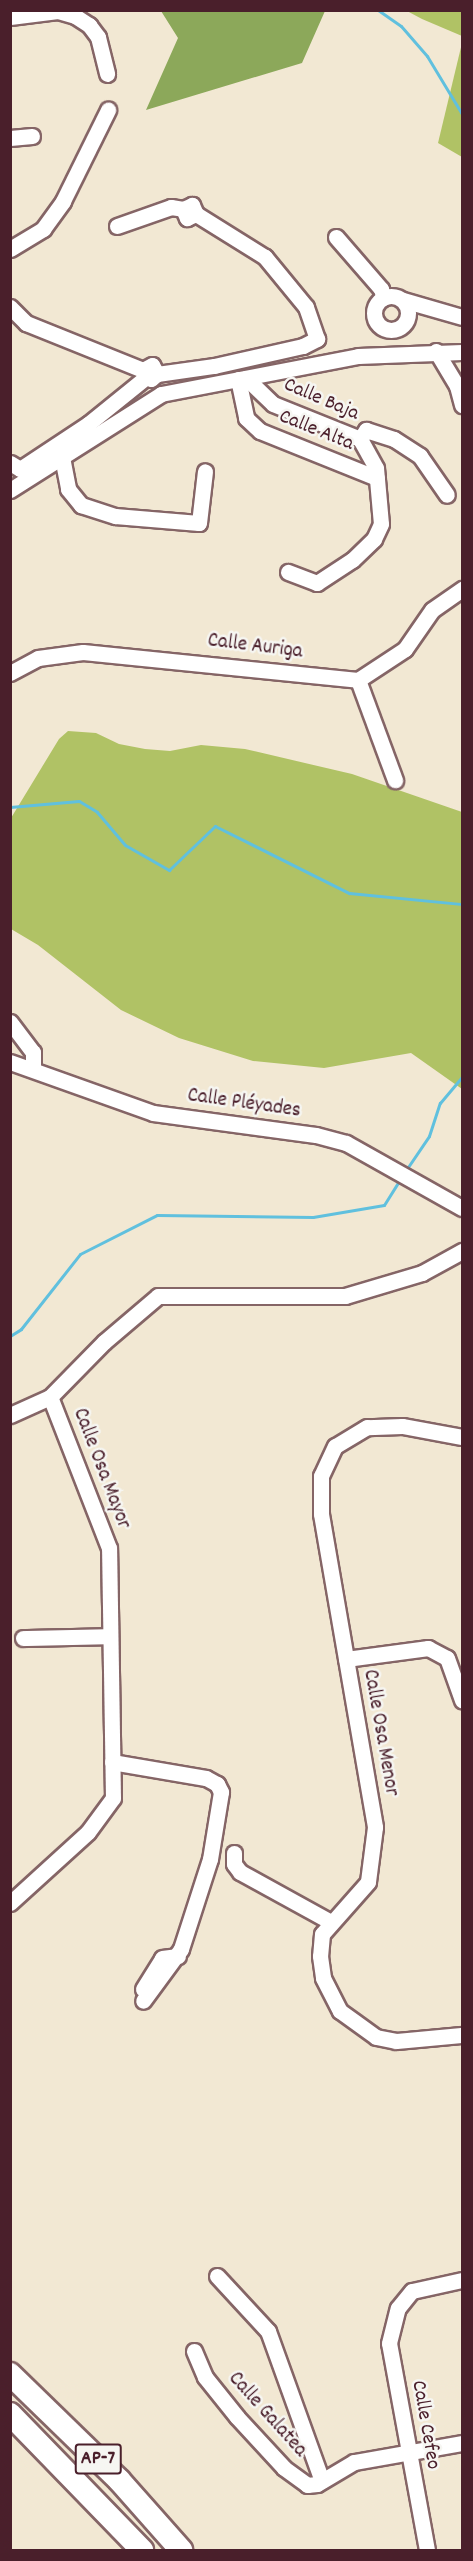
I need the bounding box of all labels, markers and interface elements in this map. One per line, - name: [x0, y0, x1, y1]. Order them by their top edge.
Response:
- street label: Calle Baja: [280, 373, 362, 427]
- street label: Calle Alta: [275, 405, 357, 457]
- street label: Calle Auriga: [206, 629, 304, 665]
- street label: Calle Pléyades: [186, 1084, 302, 1124]
- street label: Calle Osa Mayor: [66, 1405, 136, 1533]
- street label: Calle Osa Menor: [356, 1668, 404, 1798]
- street label: Calle Galatea: [222, 2367, 312, 2463]
- street label: Calle Cefeo: [405, 2379, 445, 2471]
- road number: AP-7: [74, 2442, 122, 2476]

